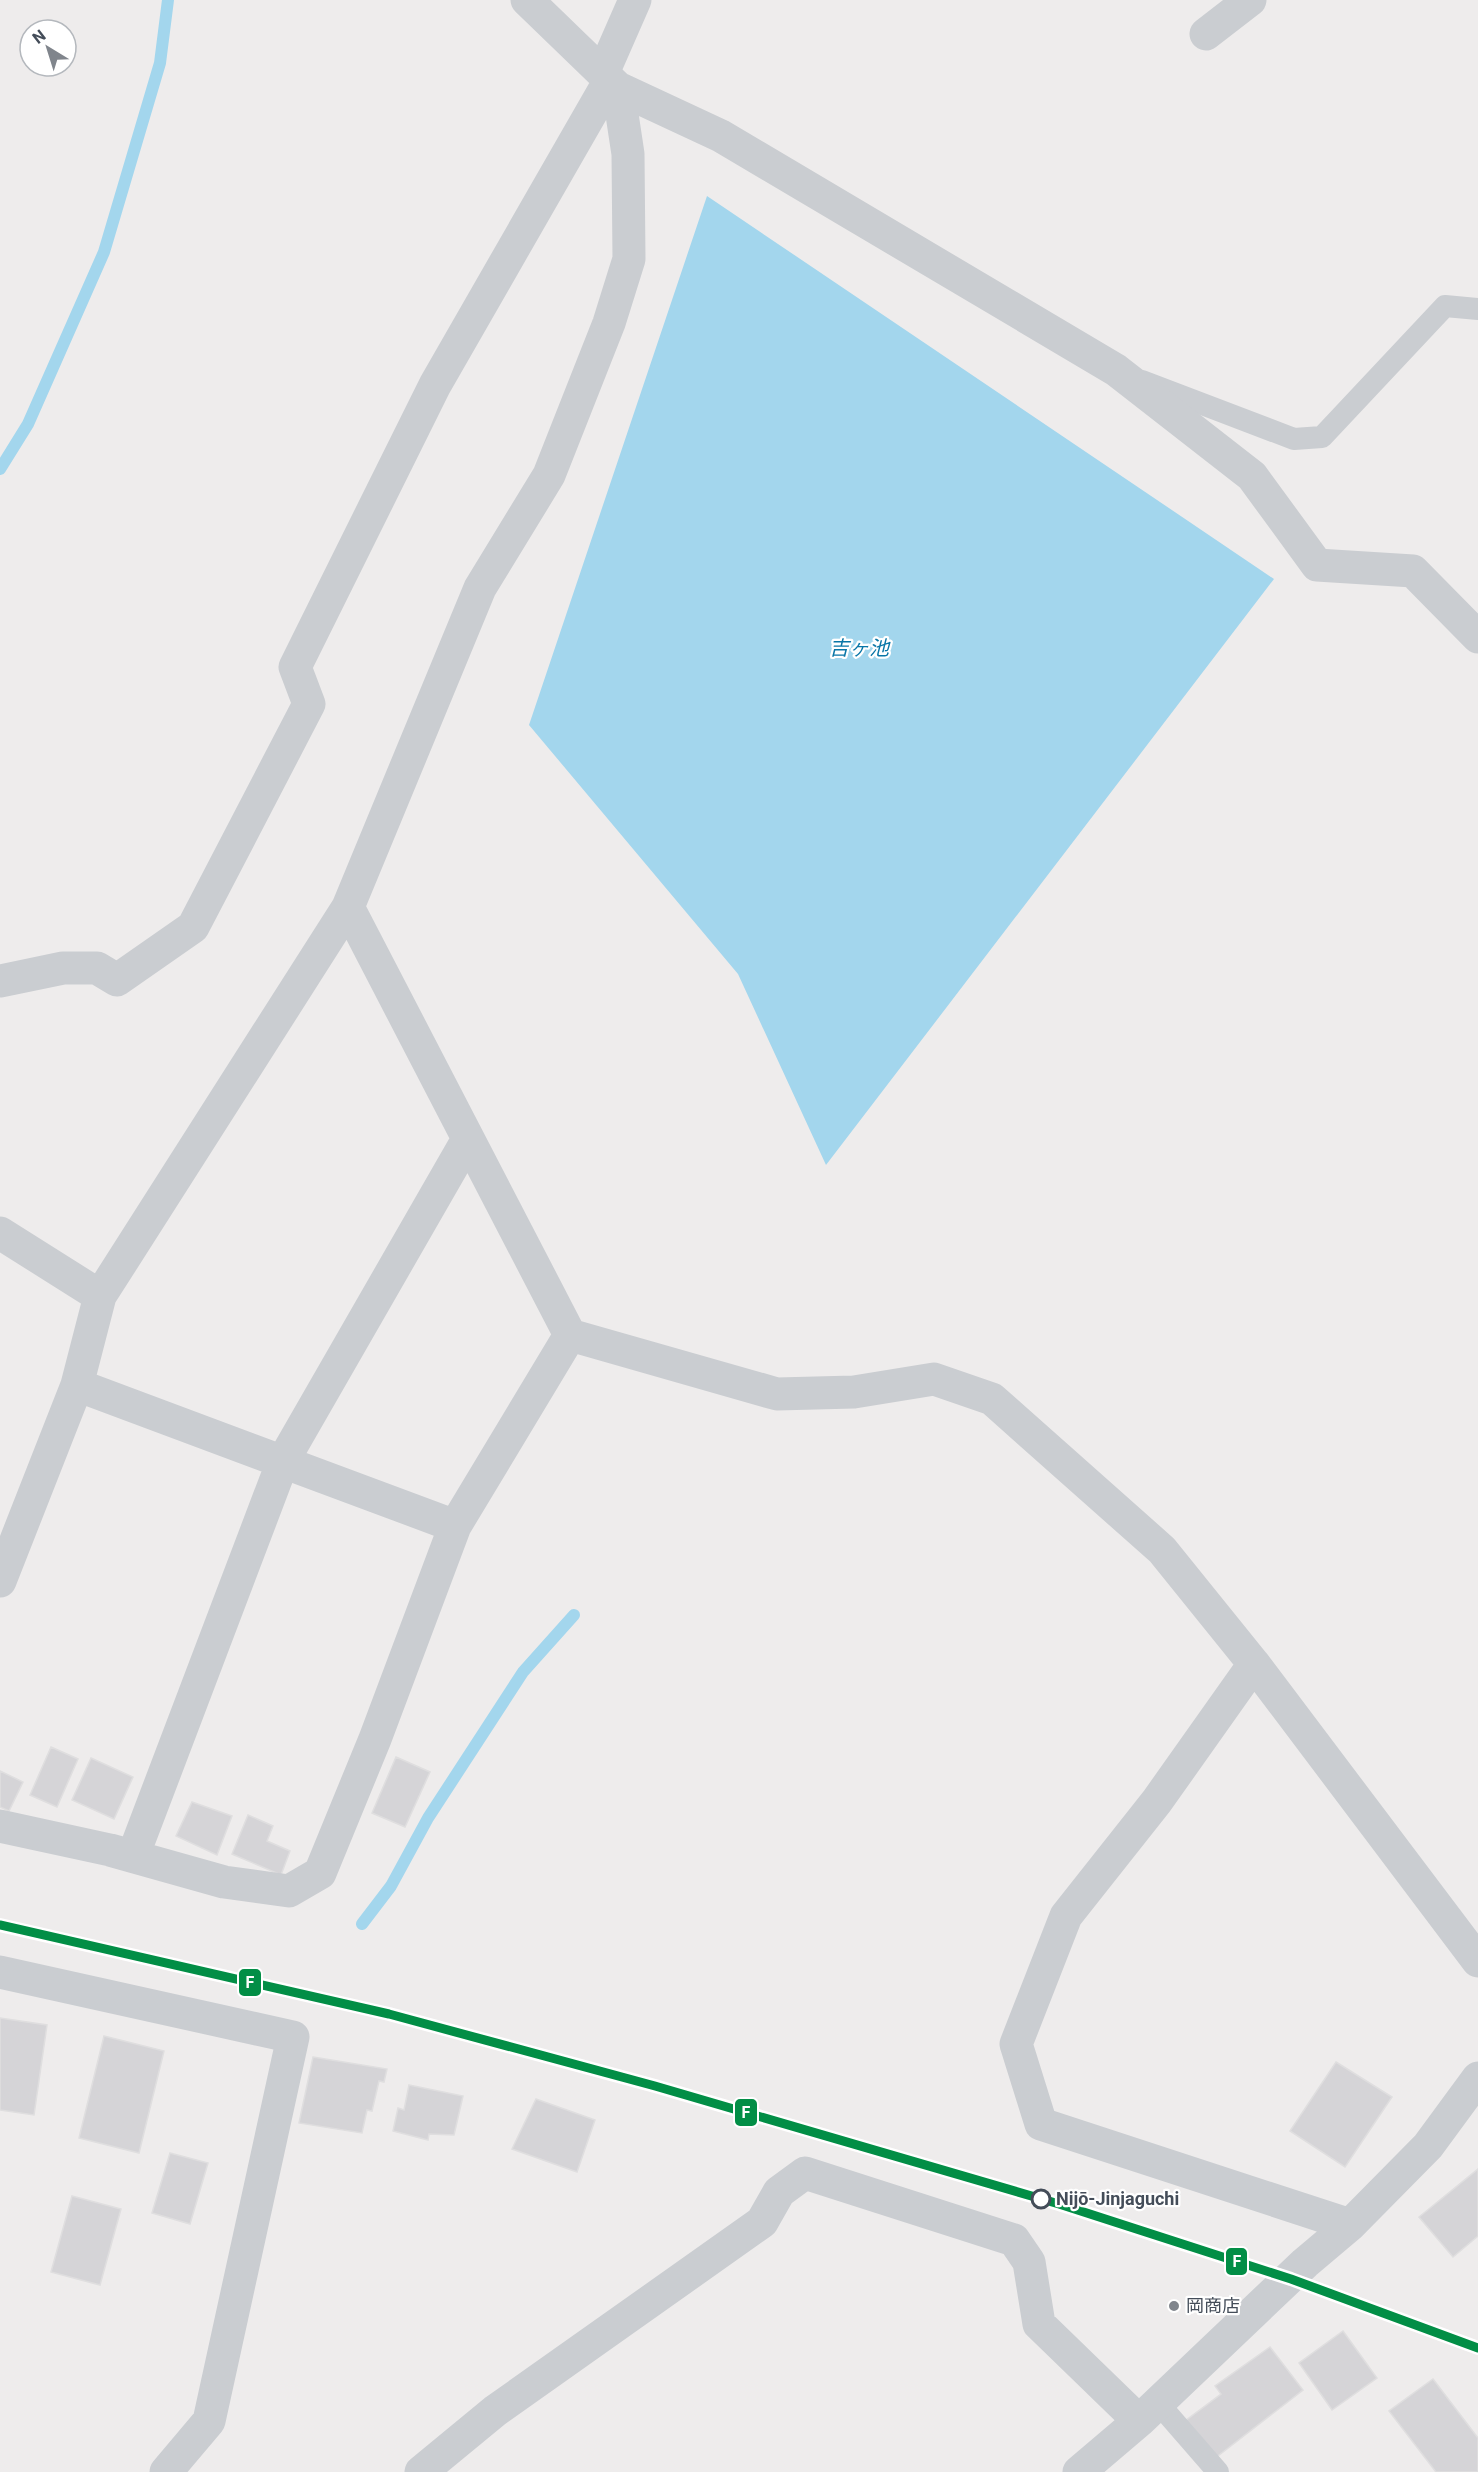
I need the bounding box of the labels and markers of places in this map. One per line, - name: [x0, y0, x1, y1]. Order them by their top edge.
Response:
- place label: Nijō-Jinjaguchi: [1056, 2188, 1179, 2209]
- marker: Nijō-Jinjaguchi: [1031, 2189, 1051, 2209]
- place label: 岡商店: [1186, 2295, 1240, 2316]
- marker: 岡商店: [1167, 2299, 1181, 2313]

